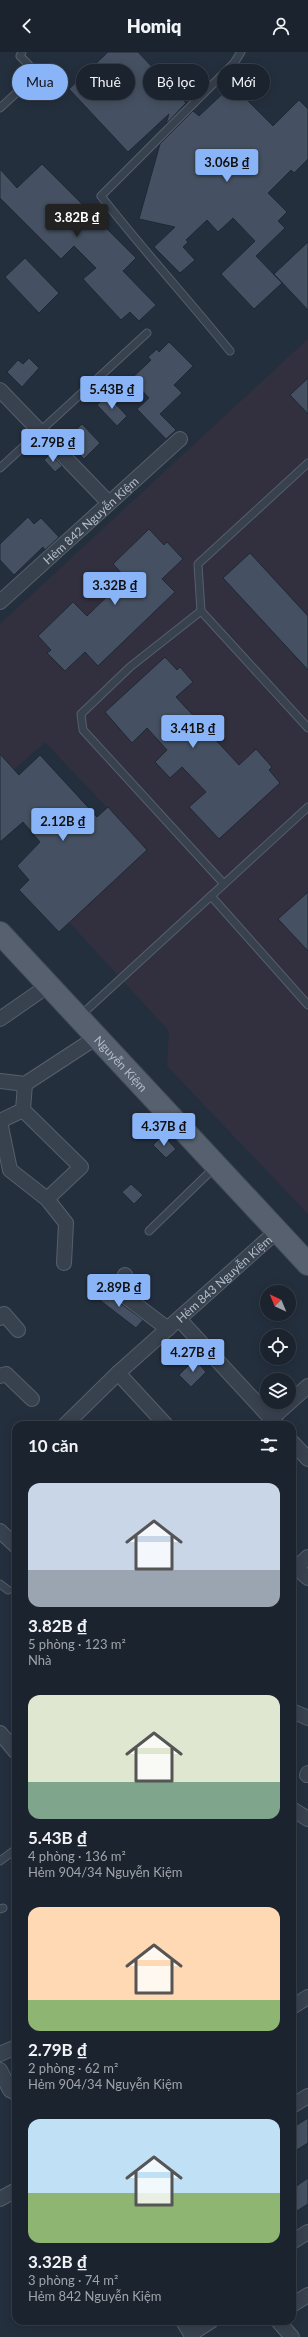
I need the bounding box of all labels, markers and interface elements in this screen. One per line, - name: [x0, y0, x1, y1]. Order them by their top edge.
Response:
- icon: back: [16, 15, 38, 37]
- text: Homiq: [127, 15, 181, 37]
- icon: person: [270, 15, 292, 37]
- chip: Mua: [12, 64, 68, 100]
- chip: Thuê: [76, 64, 135, 100]
- chip: Bộ lọc: [143, 64, 209, 100]
- chip: Mới: [217, 64, 270, 100]
- pin: 3.06B ₫: [190, 149, 264, 183]
- text: 3.06B ₫: [204, 154, 250, 170]
- pin: 3.82B ₫: [40, 204, 114, 238]
- text: 3.82B ₫: [54, 209, 100, 225]
- pin: 5.43B ₫: [75, 376, 149, 410]
- text: 5.43B ₫: [89, 381, 135, 397]
- pin: 2.79B ₫: [16, 429, 90, 463]
- text: 2.79B ₫: [30, 434, 76, 450]
- street label: Hẻm 842 Nguyễn Kiệm: [40, 473, 141, 567]
- pin: 3.32B ₫: [78, 572, 152, 606]
- text: 3.32B ₫: [92, 577, 138, 593]
- pin: 3.41B ₫: [156, 715, 230, 749]
- text: 3.41B ₫: [170, 720, 216, 736]
- pin: 2.12B ₫: [26, 808, 100, 842]
- text: 2.12B ₫: [40, 813, 86, 829]
- street label: Nguyễn Kiệm: [92, 1032, 151, 1095]
- pin: 4.37B ₫: [127, 1113, 201, 1147]
- text: 4.37B ₫: [141, 1118, 187, 1134]
- street label: Hẻm 843 Nguyễn Kiệm: [173, 1232, 275, 1325]
- pin: 2.89B ₫: [82, 1274, 156, 1308]
- text: 2.89B ₫: [96, 1279, 142, 1295]
- north arrow: [260, 1285, 296, 1321]
- map controls: [260, 1285, 296, 1409]
- button: locate: [260, 1329, 296, 1365]
- pin: 4.27B ₫: [156, 1339, 230, 1373]
- text: 4.27B ₫: [170, 1344, 216, 1360]
- button: layers: [260, 1373, 296, 1409]
- icon: filters: [258, 1434, 280, 1456]
- text: 10 căn: [28, 1435, 78, 1456]
- icon: home: [118, 1509, 190, 1581]
- text: 3.82B ₫: [28, 1615, 87, 1636]
- text: 5 phòng · 123 m²: [28, 1636, 126, 1652]
- text: Nhà: [28, 1652, 52, 1668]
- icon: home: [118, 1721, 190, 1793]
- text: 5.43B ₫: [28, 1827, 87, 1848]
- text: 4 phòng · 136 m²: [28, 1848, 126, 1864]
- text: Hẻm 904/34 Nguyễn Kiệm: [28, 1864, 183, 1880]
- icon: home: [118, 1933, 190, 2005]
- text: 2.79B ₫: [28, 2039, 87, 2060]
- text: 2 phòng · 62 m²: [28, 2060, 118, 2076]
- text: Hẻm 904/34 Nguyễn Kiệm: [28, 2076, 183, 2092]
- icon: home: [118, 2145, 190, 2217]
- text: 3.32B ₫: [28, 2251, 87, 2272]
- text: 3 phòng · 74 m²: [28, 2272, 118, 2288]
- text: Hẻm 842 Nguyễn Kiệm: [28, 2288, 162, 2304]

